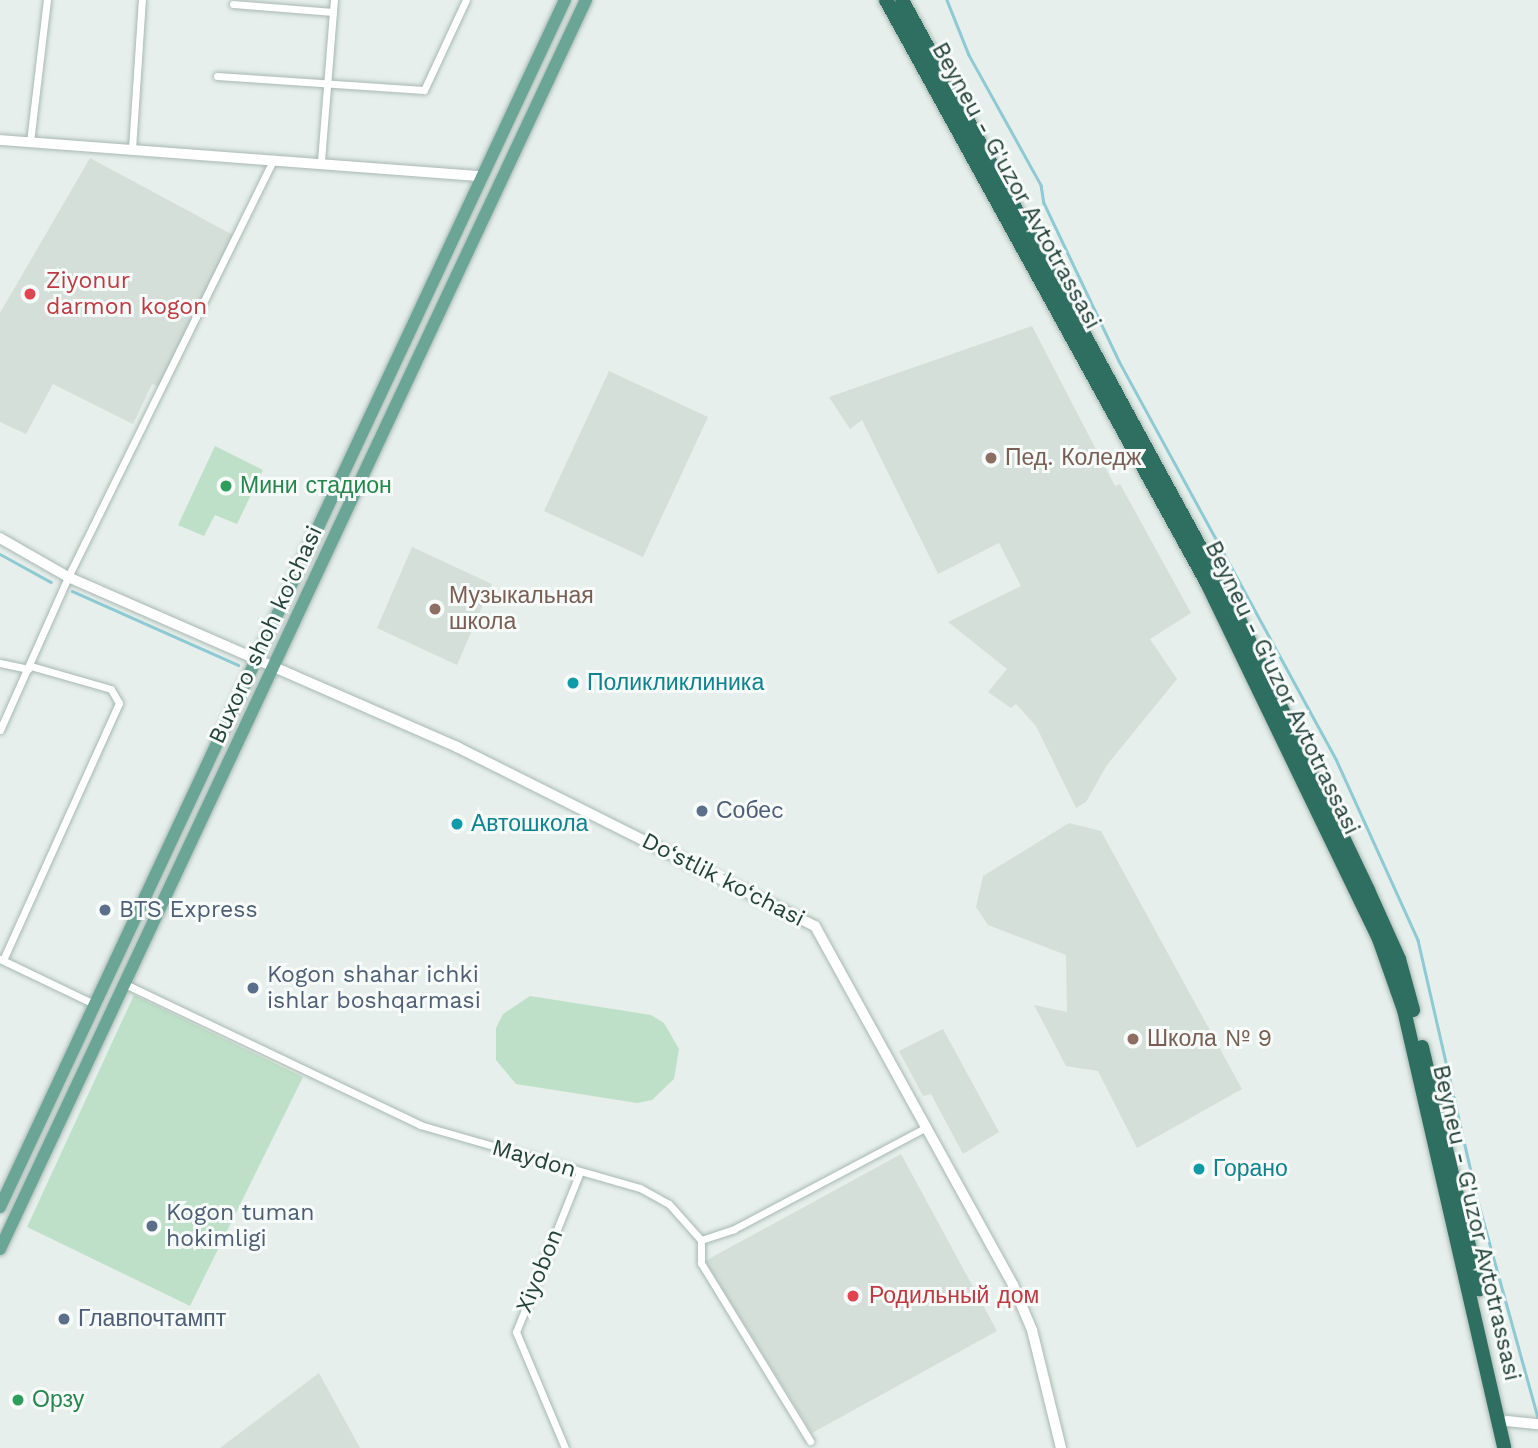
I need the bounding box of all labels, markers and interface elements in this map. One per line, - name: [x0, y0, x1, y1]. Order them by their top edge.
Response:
- street label: Beyneu - G'uzor Avtotrassasi: [925, 37, 1107, 335]
- place label: Ziyonur darmon kogon: [46, 267, 207, 321]
- marker: Ziyonur darmon kogon: [20, 284, 40, 304]
- place label: Пед. Коледж: [1005, 444, 1141, 472]
- marker: Пед. Коледж: [983, 450, 999, 466]
- place label: Мини стадион: [240, 472, 392, 500]
- marker: Мини стадион: [218, 478, 234, 494]
- street label: Buxoro shoh ko'chasi: [203, 522, 329, 748]
- street label: Beyneu - G'uzor Avtotrassasi: [1198, 536, 1366, 840]
- place label: Музыкальная школа: [449, 582, 594, 636]
- marker: Музыкальная школа: [427, 601, 443, 617]
- place label: Поликликлиника: [587, 669, 764, 697]
- marker: Поликликлиника: [565, 675, 581, 691]
- place label: Собеc: [716, 797, 784, 825]
- marker: Собеc: [694, 803, 710, 819]
- place label: Автошкола: [471, 810, 588, 838]
- marker: Автошкола: [449, 816, 465, 832]
- street label: Do‘stlik ko‘chasi: [637, 827, 809, 933]
- place label: BTS Express: [119, 896, 258, 924]
- marker: BTS Express: [97, 902, 113, 918]
- place label: Kogon shahar ichki ishlar boshqarmasi: [267, 961, 481, 1015]
- marker: Kogon shahar ichki ishlar boshqarmasi: [245, 980, 261, 996]
- place label: Школа № 9: [1147, 1025, 1272, 1053]
- marker: Школа № 9: [1125, 1031, 1141, 1047]
- street label: Beyneu - G'uzor Avtotrassasi: [1426, 1062, 1526, 1384]
- street label: Maydon: [489, 1134, 579, 1184]
- place label: Горано: [1213, 1155, 1288, 1183]
- marker: Горано: [1191, 1161, 1207, 1177]
- place label: Kogon tuman hokimligi: [166, 1199, 315, 1253]
- marker: Kogon tuman hokimligi: [144, 1218, 160, 1234]
- street label: Xiyobon: [511, 1225, 569, 1317]
- place label: Родильный дом: [869, 1282, 1039, 1310]
- marker: Родильный дом: [843, 1286, 863, 1306]
- place label: Главпочтампт: [78, 1305, 226, 1333]
- marker: Главпочтампт: [56, 1311, 72, 1327]
- place label: Орзу: [32, 1386, 84, 1414]
- marker: Орзу: [10, 1392, 26, 1408]

